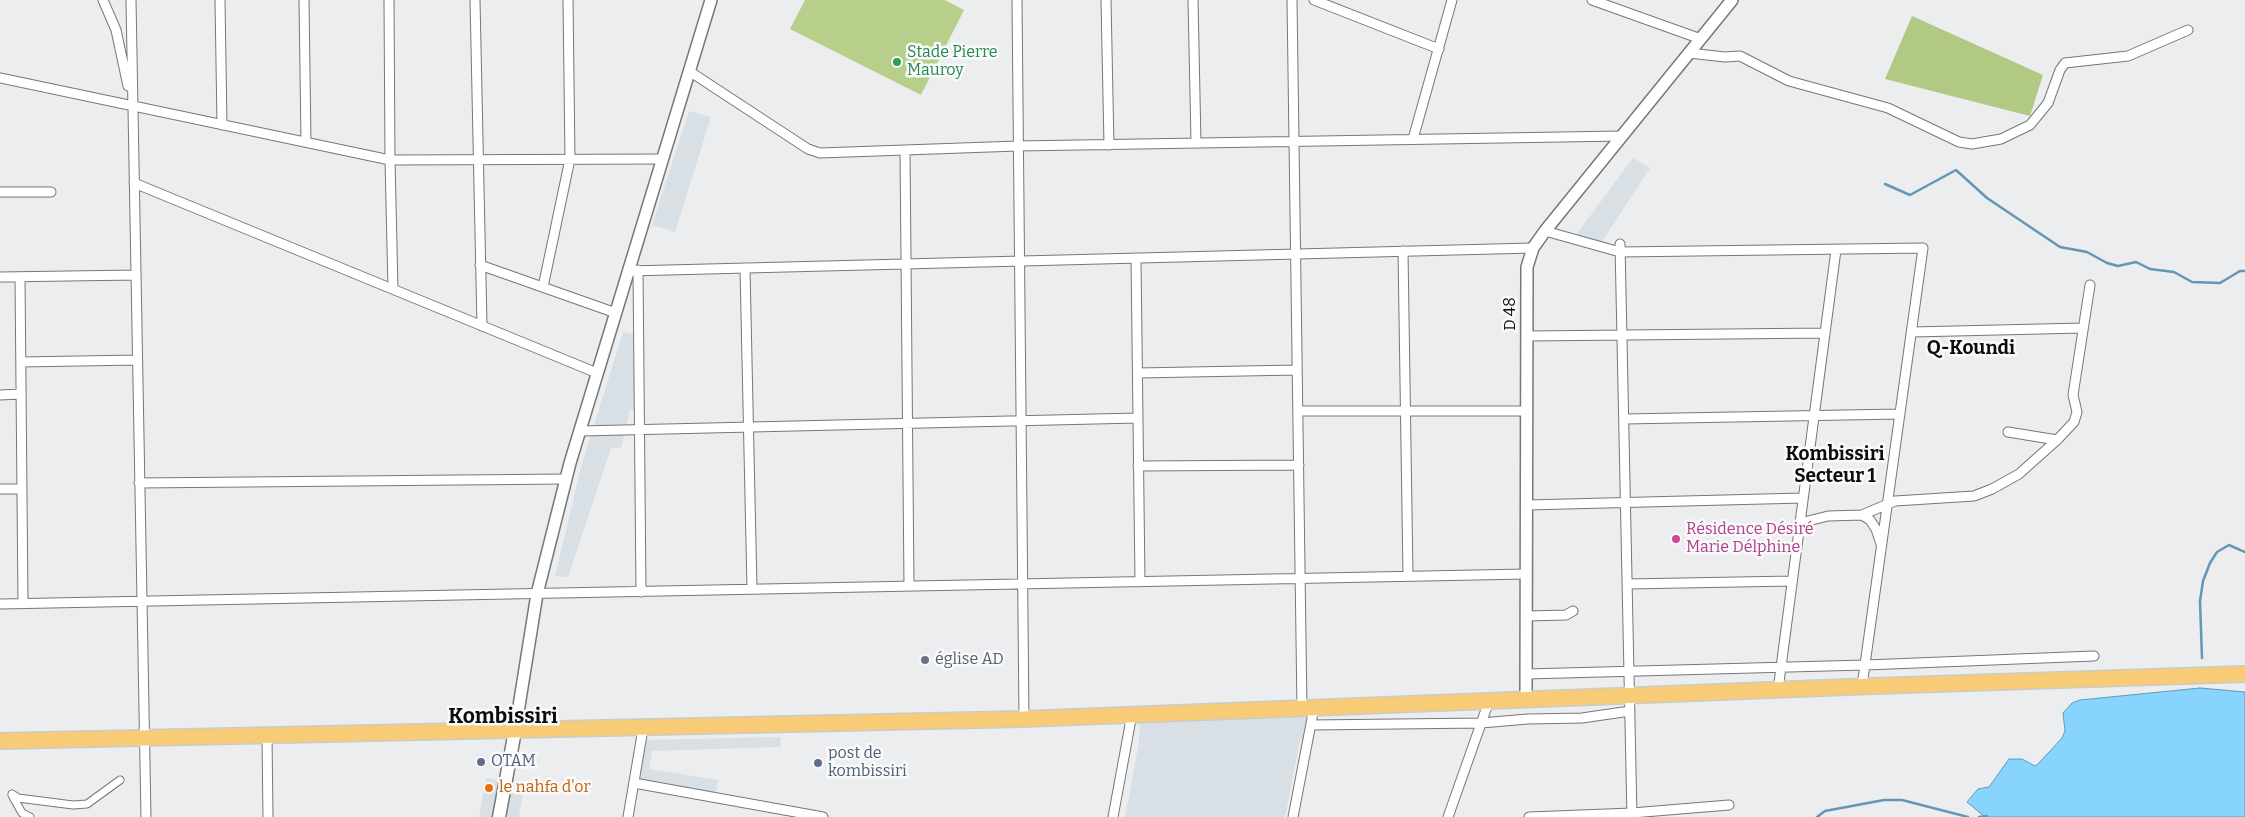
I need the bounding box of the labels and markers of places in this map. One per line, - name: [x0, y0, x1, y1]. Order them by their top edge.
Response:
- place label: Stade Pierre Mauroy: [907, 43, 997, 81]
- marker: Stade Pierre Mauroy: [891, 56, 903, 68]
- place label: Résidence Désiré Marie Délphine: [1686, 520, 1814, 558]
- marker: Résidence Désiré Marie Délphine: [1670, 533, 1682, 545]
- place label: église AD: [935, 650, 1004, 670]
- marker: église AD: [919, 654, 931, 666]
- place label: post de kombissiri: [828, 744, 907, 782]
- place label: OTAM: [491, 752, 536, 772]
- marker: OTAM: [475, 756, 487, 768]
- marker: post de kombissiri: [812, 757, 824, 769]
- place label: le nahfa d'or: [499, 778, 590, 798]
- marker: le nahfa d'or: [483, 782, 495, 794]

